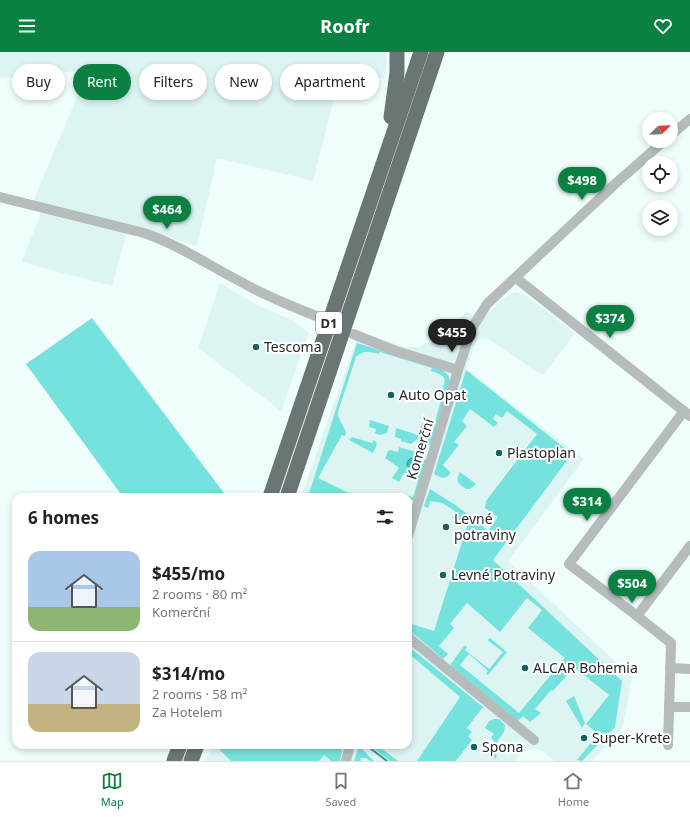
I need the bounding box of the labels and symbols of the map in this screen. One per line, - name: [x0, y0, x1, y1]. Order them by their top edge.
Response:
- north arrow: [642, 112, 678, 148]
- pin: $498: [558, 167, 606, 201]
- pin: $464: [143, 196, 191, 230]
- pin: $374: [586, 305, 634, 339]
- road number: D1: [316, 312, 342, 334]
- pin: $455: [428, 319, 476, 353]
- place label: Tescoma: [264, 337, 322, 356]
- marker: Tescoma: [251, 342, 261, 352]
- place label: Auto Opat: [399, 385, 466, 404]
- marker: Auto Opat: [386, 390, 396, 400]
- street label: Komerční: [401, 416, 438, 482]
- place label: Plastoplan: [507, 443, 576, 462]
- marker: Plastoplan: [494, 448, 504, 458]
- pin: $314: [563, 488, 611, 522]
- place label: Levné potraviny: [454, 509, 517, 544]
- marker: Levné potraviny: [441, 522, 451, 532]
- place label: Levné Potraviny: [451, 565, 556, 584]
- marker: Levné Potraviny: [438, 570, 448, 580]
- pin: $504: [608, 570, 656, 604]
- place label: ALCAR Bohemia: [533, 658, 638, 677]
- marker: ALCAR Bohemia: [520, 663, 530, 673]
- place label: Super-Krete: [592, 728, 670, 747]
- marker: Super-Krete: [579, 733, 589, 743]
- place label: Spona: [482, 737, 523, 756]
- marker: Spona: [469, 742, 479, 752]

